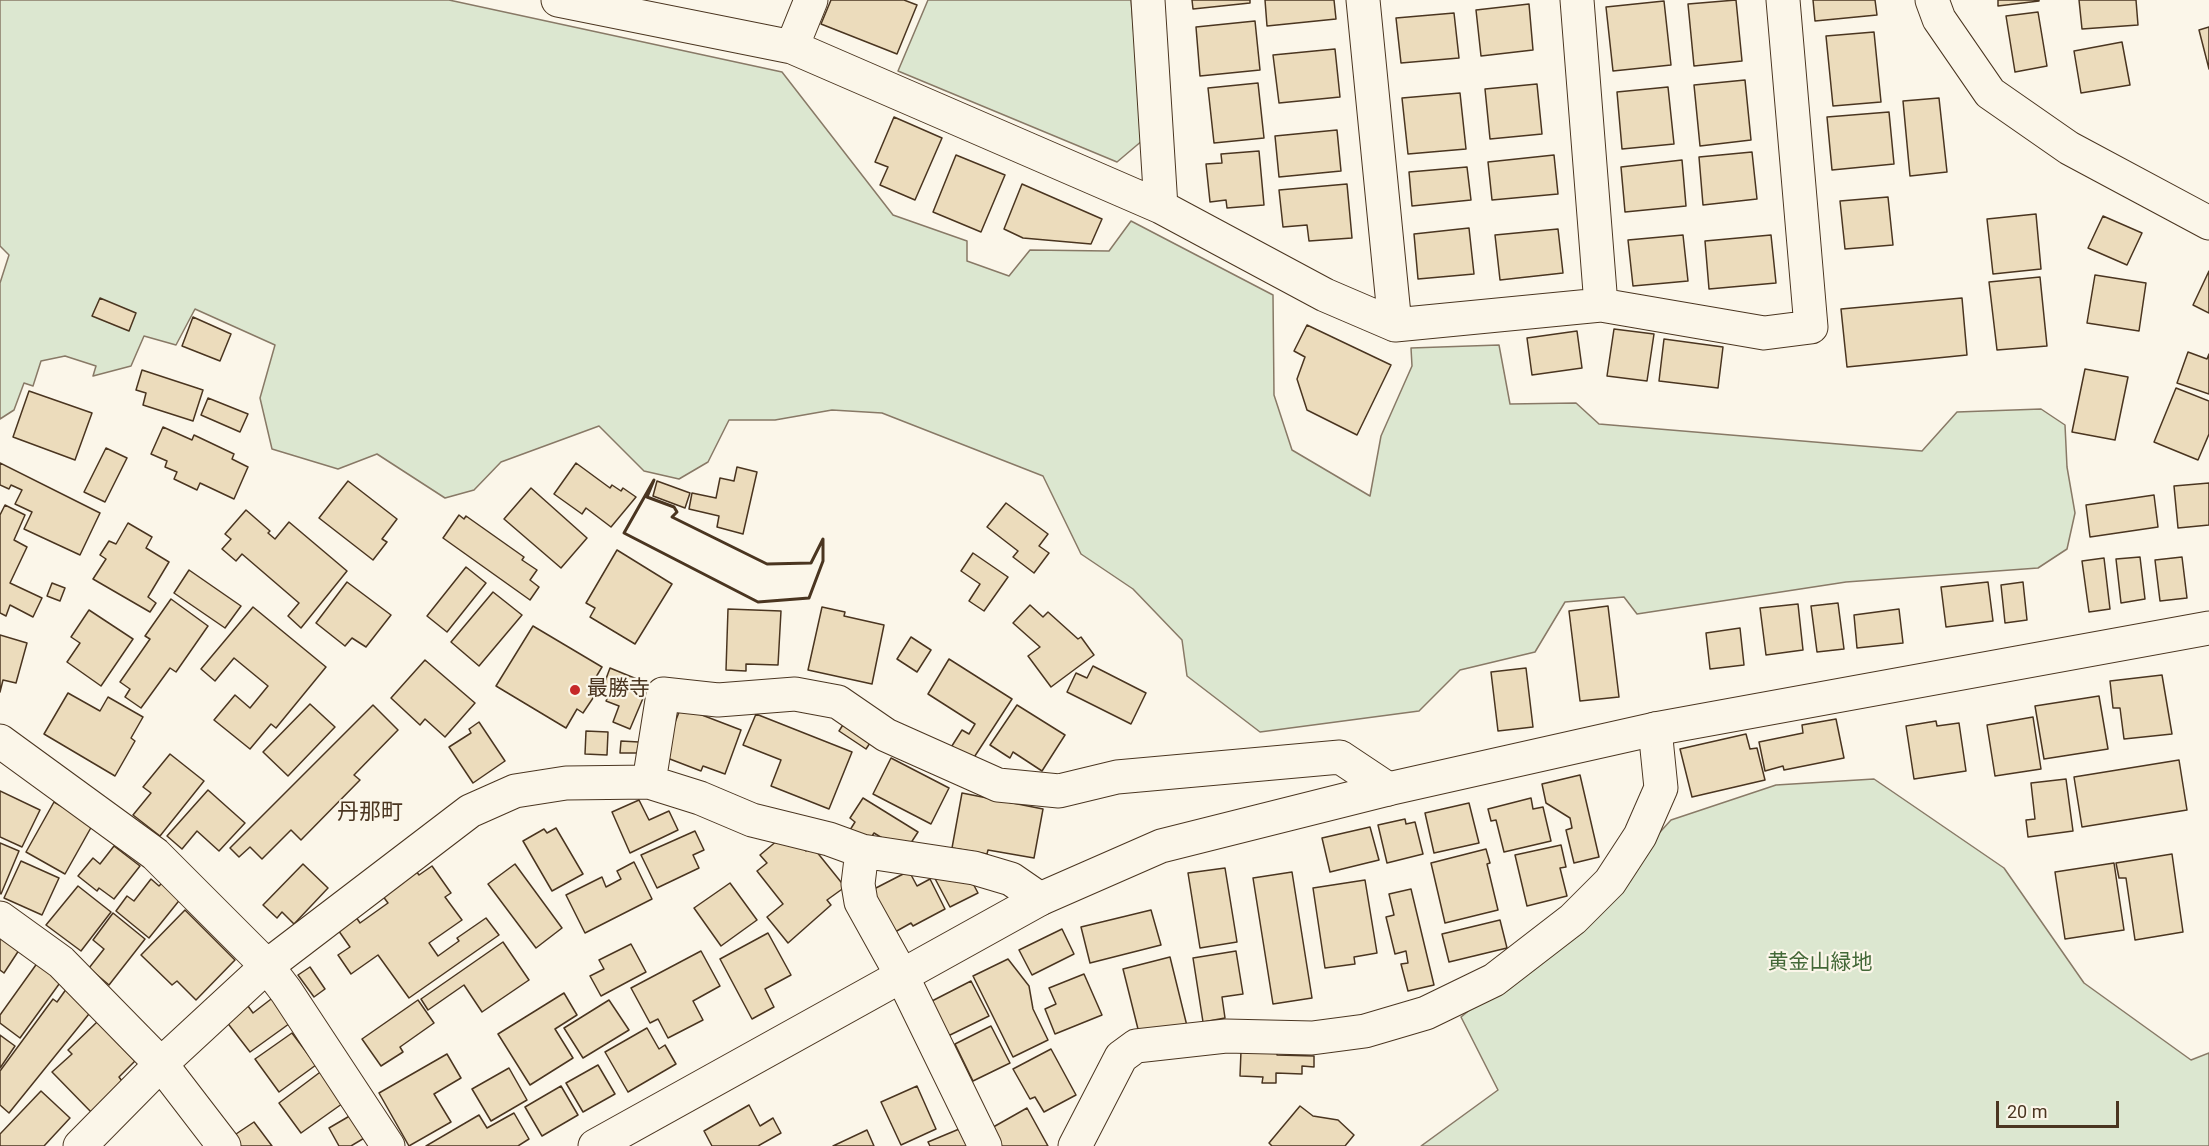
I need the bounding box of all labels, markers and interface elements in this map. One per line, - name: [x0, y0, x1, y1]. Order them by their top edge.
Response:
- place label: 最勝寺: [587, 677, 650, 703]
- marker: 最勝寺: [568, 683, 582, 697]
- district label: 丹那町: [337, 800, 403, 826]
- park label: 黄金山緑地: [1768, 951, 1872, 977]
- scale bar: [1999, 1089, 2122, 1127]
- text: 20 m: [2007, 1101, 2047, 1122]

